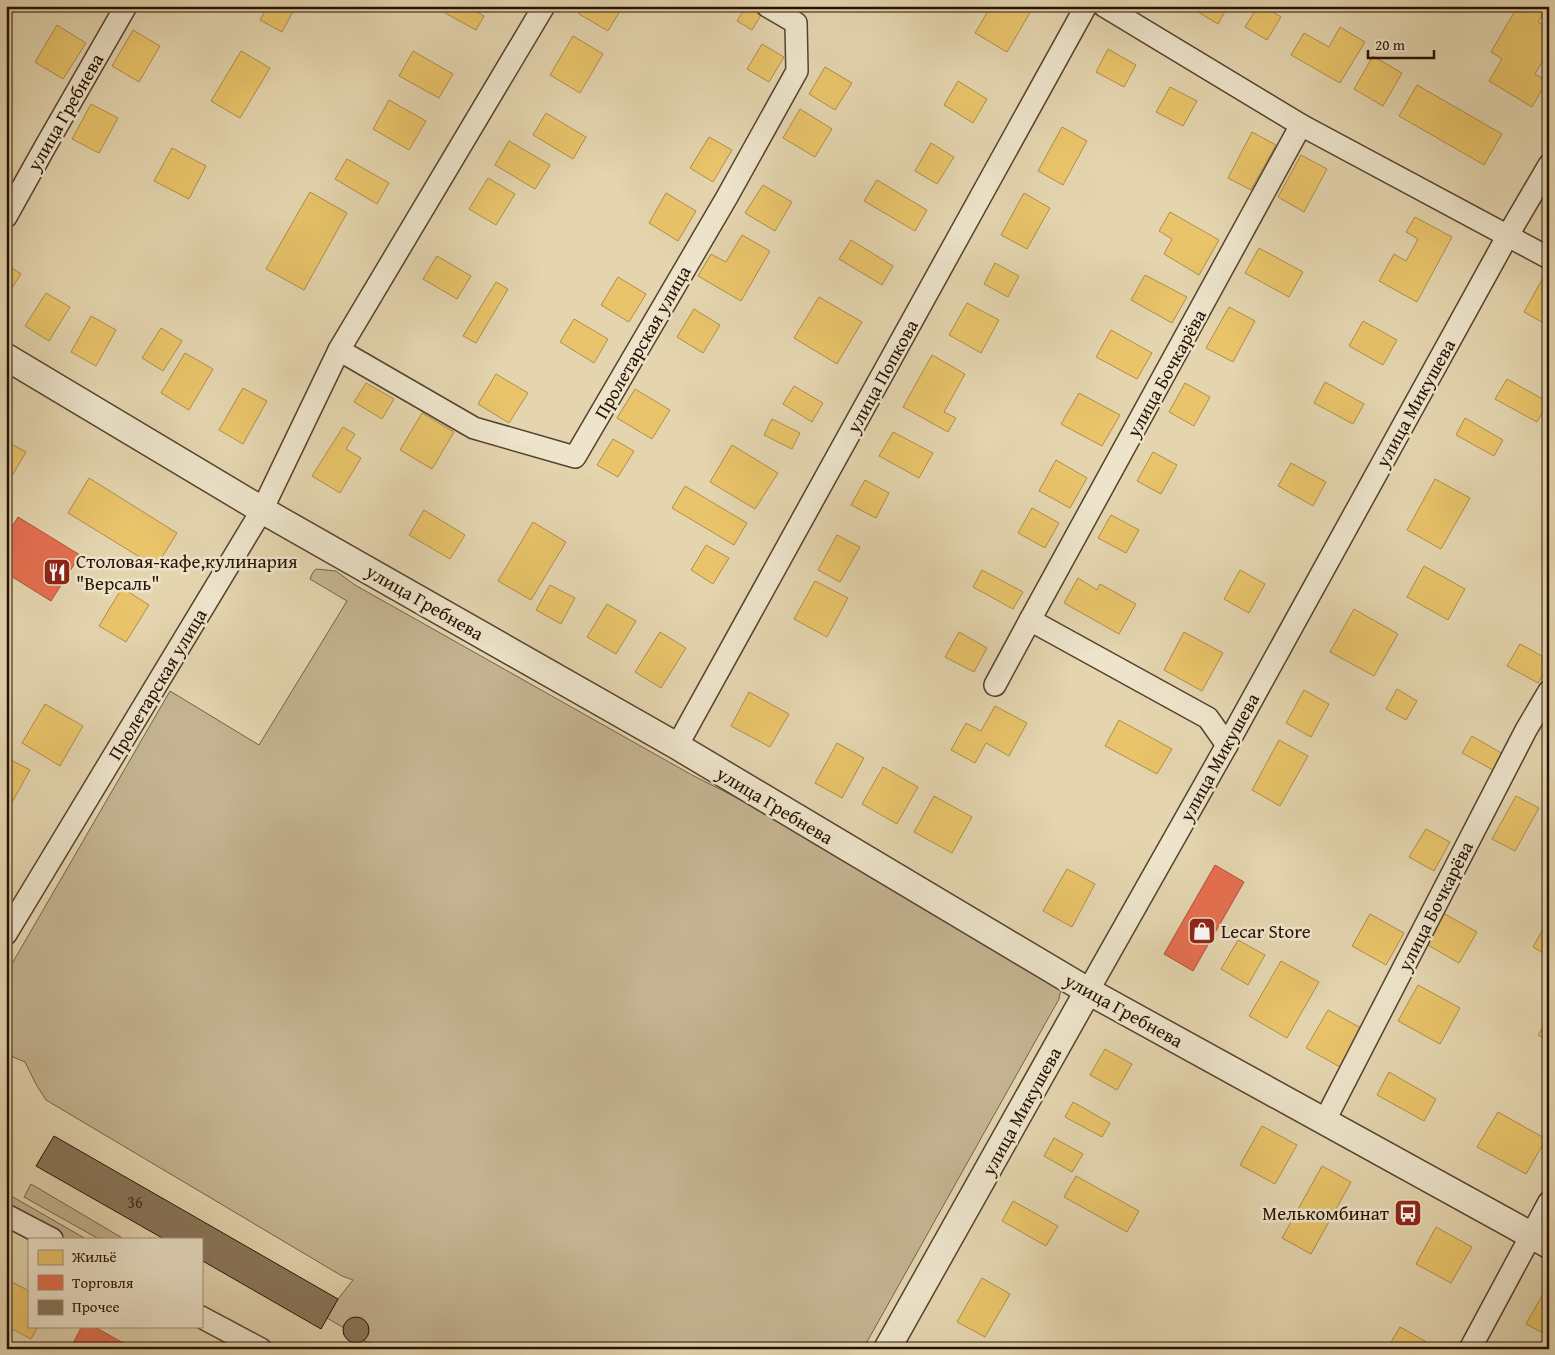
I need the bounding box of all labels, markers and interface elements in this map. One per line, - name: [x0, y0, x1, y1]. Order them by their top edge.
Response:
- scale bar: [1368, 28, 1434, 60]
- text: 20 m: [1375, 34, 1406, 55]
- street label: улица Гребнева: [19, 48, 110, 177]
- street label: Пролетарская улица: [587, 260, 697, 424]
- street label: улица Бочкарёва: [1119, 304, 1213, 443]
- street label: улица Попкова: [839, 314, 925, 439]
- street label: улица Микушева: [1368, 334, 1462, 473]
- place label: Столовая-кафе,кулинария "Версаль": [76, 547, 298, 597]
- street label: улица Гребнева: [360, 556, 489, 647]
- restaurant icon: Столовая-кафе,кулинария "Версаль": [42, 557, 72, 587]
- street label: Пролетарская улица: [101, 603, 213, 765]
- street label: улица Микушева: [1172, 688, 1266, 827]
- street label: улица Гребнева: [710, 759, 839, 851]
- street label: улица Бочкарёва: [1390, 836, 1480, 977]
- shop icon: Lecar Store: [1187, 916, 1217, 946]
- place label: Lecar Store: [1221, 917, 1311, 945]
- street label: улица Гребнева: [1059, 965, 1188, 1054]
- street label: улица Микушева: [974, 1042, 1068, 1181]
- house number: 36: [127, 1190, 143, 1214]
- bus stop icon: Мелькомбинат: [1393, 1198, 1423, 1228]
- place label: Мелькомбинат: [1262, 1199, 1390, 1227]
- legend: [28, 1238, 202, 1328]
- text: Жильё: [71, 1246, 117, 1267]
- text: Торговля: [72, 1272, 134, 1293]
- text: Прочее: [72, 1296, 120, 1317]

